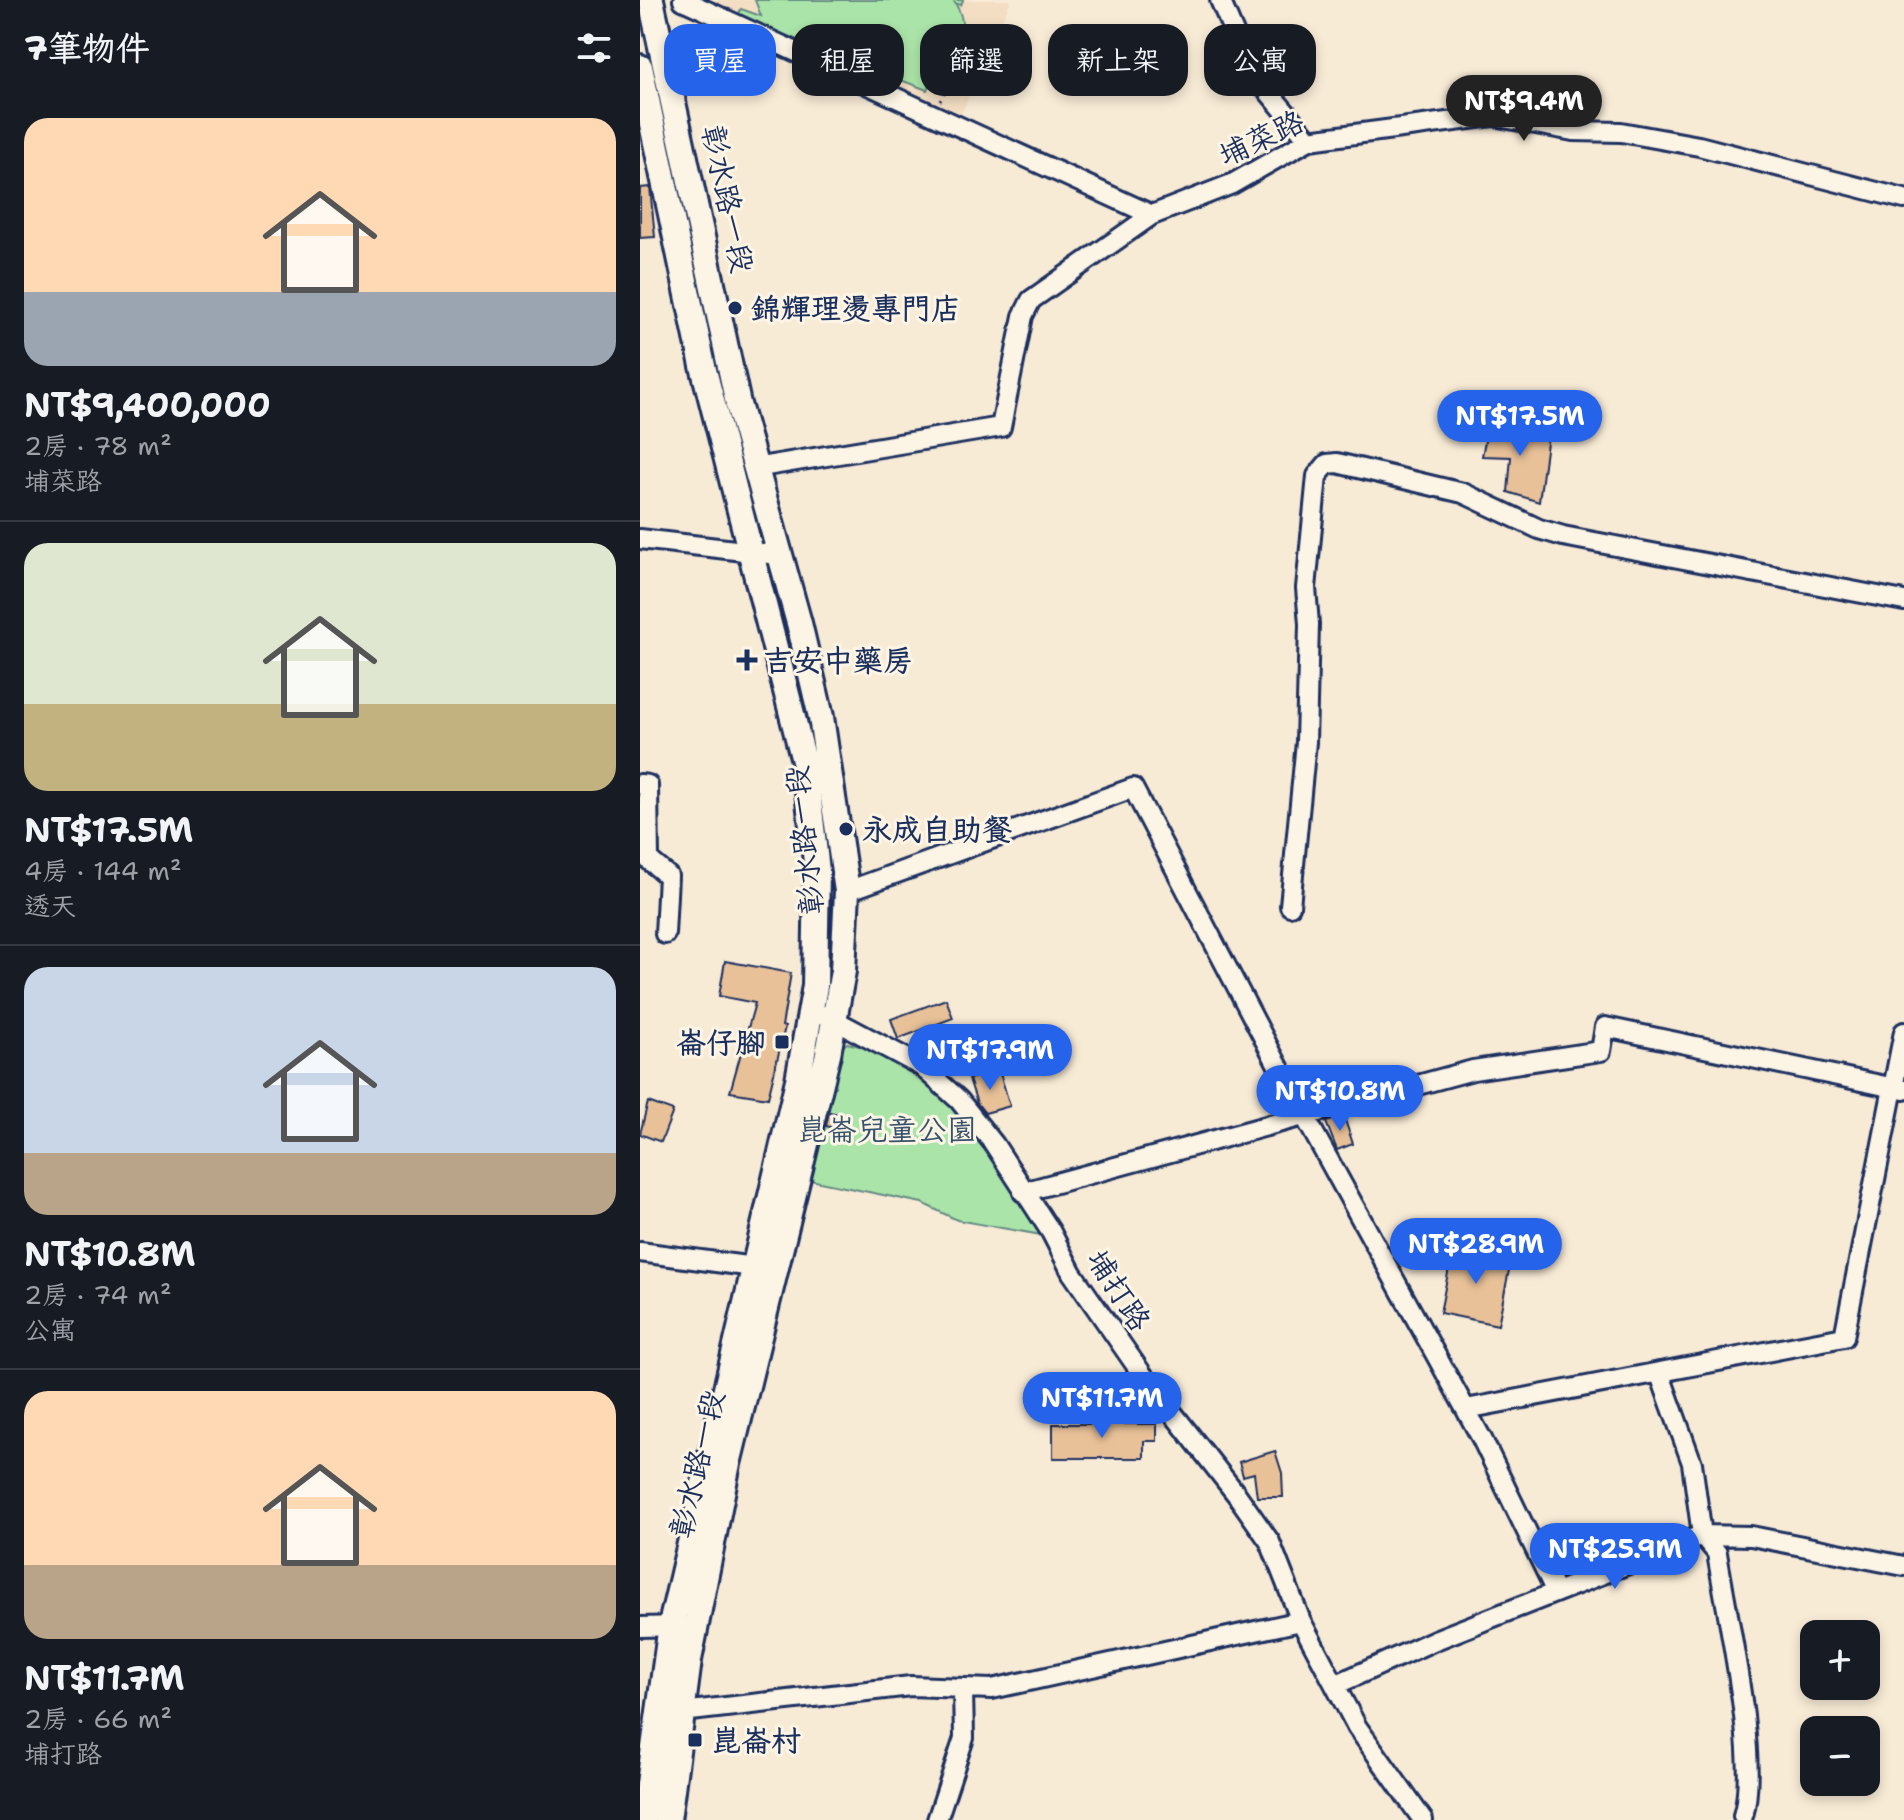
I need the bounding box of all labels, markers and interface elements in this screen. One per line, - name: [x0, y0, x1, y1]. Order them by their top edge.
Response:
- chip: 買屋: [664, 24, 776, 96]
- chip: 租屋: [792, 24, 904, 96]
- chip: 篩選: [920, 24, 1032, 96]
- chip: 新上架: [1048, 24, 1188, 96]
- chip: 公寓: [1204, 24, 1316, 96]
- text: 7筆物件: [24, 25, 150, 71]
- icon: filters: [572, 26, 616, 70]
- pin: NT$9.4M: [1450, 75, 1598, 143]
- text: NT$9.4M: [1464, 83, 1584, 118]
- street label: 埔菜路: [1212, 100, 1310, 176]
- street label: 彰水路一段: [692, 121, 764, 277]
- icon: home: [248, 170, 392, 314]
- place label: 錦輝理燙專門店: [751, 288, 961, 329]
- marker: 錦輝理燙專門店: [726, 299, 744, 317]
- text: NT$9,400,000: [24, 382, 271, 428]
- pin: NT$17.5M: [1437, 390, 1603, 458]
- text: NT$17.5M: [1455, 398, 1585, 433]
- text: 2房 · 78 m²: [24, 428, 172, 463]
- text: 埔菜路: [24, 463, 102, 498]
- icon: home: [248, 595, 392, 739]
- place label: 吉安中藥房: [763, 640, 913, 681]
- marker: 吉安中藥房: [738, 651, 756, 669]
- street label: 彰水路一段: [776, 763, 832, 917]
- text: NT$17.5M: [24, 807, 193, 853]
- place label: 永成自助餐: [862, 809, 1012, 850]
- marker: 永成自助餐: [837, 820, 855, 838]
- text: 4房 · 144 m²: [24, 853, 182, 888]
- text: 透天: [24, 888, 76, 923]
- icon: home: [248, 1019, 392, 1163]
- place label: 崙仔腳: [676, 1022, 766, 1063]
- pin: NT$17.9M: [907, 1024, 1073, 1092]
- text: NT$17.9M: [926, 1032, 1054, 1067]
- marker: 崙仔腳: [773, 1033, 791, 1051]
- pin: NT$10.8M: [1257, 1065, 1423, 1133]
- text: NT$10.8M: [1274, 1073, 1406, 1108]
- park label: 崑崙兒童公園: [797, 1109, 977, 1150]
- pin: NT$28.9M: [1393, 1218, 1559, 1286]
- text: NT$28.9M: [1408, 1226, 1544, 1261]
- text: NT$10.8M: [24, 1231, 195, 1277]
- street label: 埔打路: [1077, 1241, 1161, 1339]
- text: 2房 · 74 m²: [24, 1277, 172, 1312]
- text: 公寓: [24, 1312, 76, 1347]
- pin: NT$11.7M: [1019, 1372, 1185, 1440]
- text: NT$11.7M: [1041, 1380, 1163, 1415]
- street label: 彰水路一段: [660, 1386, 734, 1542]
- icon: home: [248, 1443, 392, 1587]
- pin: NT$25.9M: [1532, 1523, 1698, 1591]
- text: NT$25.9M: [1548, 1531, 1682, 1566]
- map controls: [1800, 1620, 1880, 1796]
- button: +: [1800, 1620, 1880, 1700]
- text: NT$11.7M: [24, 1655, 184, 1701]
- text: 2房 · 66 m²: [24, 1701, 172, 1736]
- button: −: [1800, 1716, 1880, 1796]
- place label: 崑崙村: [711, 1720, 801, 1761]
- marker: 崑崙村: [686, 1731, 704, 1749]
- text: 埔打路: [24, 1736, 102, 1771]

